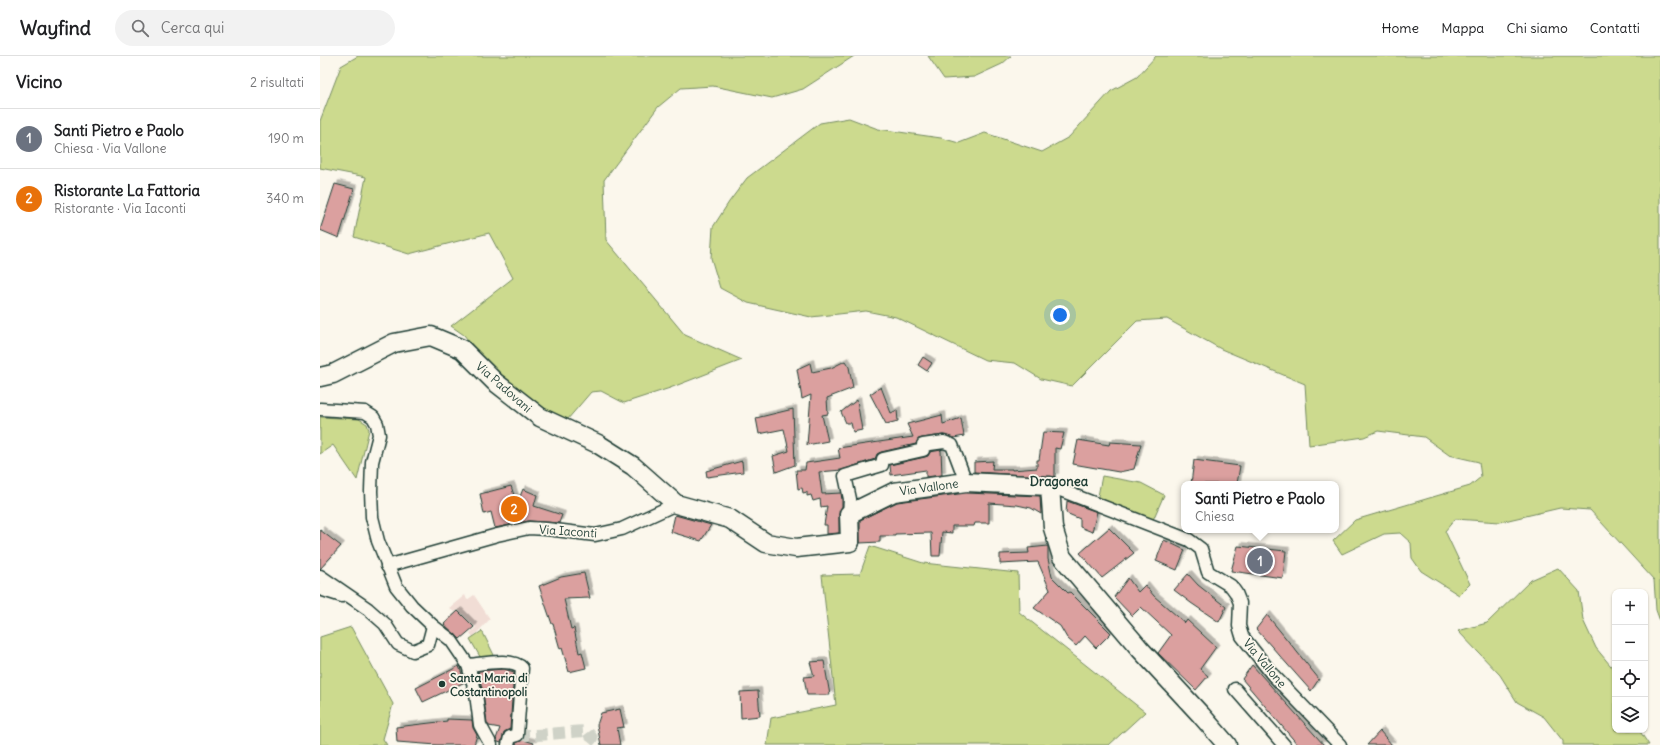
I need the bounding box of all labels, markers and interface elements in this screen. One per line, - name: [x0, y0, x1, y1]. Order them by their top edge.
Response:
- search box: [115, 10, 395, 46]
- text: Wayfind: [20, 16, 91, 40]
- icon: search: [129, 17, 151, 39]
- text: Cerca qui: [161, 18, 224, 37]
- text: Home: [1381, 19, 1419, 37]
- text: Mappa: [1441, 19, 1484, 37]
- text: Chi siamo: [1506, 19, 1568, 37]
- text: Contatti: [1590, 19, 1640, 37]
- text: Vicino: [16, 71, 62, 93]
- text: 2 risultati: [250, 74, 304, 91]
- text: Santi Pietro e Paolo: [54, 121, 184, 140]
- text: 1: [26, 130, 32, 147]
- text: 190 m: [268, 130, 304, 147]
- text: Chiesa · Via Vallone: [54, 140, 167, 157]
- text: Ristorante La Fattoria: [54, 181, 200, 200]
- text: 2: [25, 190, 33, 207]
- text: 340 m: [266, 190, 304, 207]
- text: Ristorante · Via Iaconti: [54, 200, 186, 217]
- your location: [1050, 305, 1070, 325]
- street label: Via Padovani: [473, 358, 535, 416]
- district label: Dragonea: [1030, 473, 1089, 490]
- street label: Via Vallone: [899, 475, 959, 499]
- popup: [1181, 481, 1339, 533]
- text: Santi Pietro e Paolo: [1195, 489, 1325, 508]
- pin: 2: [501, 494, 527, 524]
- text: Chiesa: [1195, 508, 1234, 525]
- street label: Via Iaconti: [539, 521, 597, 541]
- pin: 1: [1247, 546, 1273, 576]
- map controls: [1612, 589, 1648, 733]
- button: +: [1612, 589, 1648, 625]
- button: −: [1612, 625, 1648, 661]
- street label: Via Vallone: [1240, 635, 1290, 691]
- button: locate: [1612, 661, 1648, 697]
- place label: Santa Maria di Costantinopoli: [450, 670, 528, 700]
- marker: Santa Maria di Costantinopoli: [437, 679, 447, 689]
- button: layers: [1612, 697, 1648, 733]

